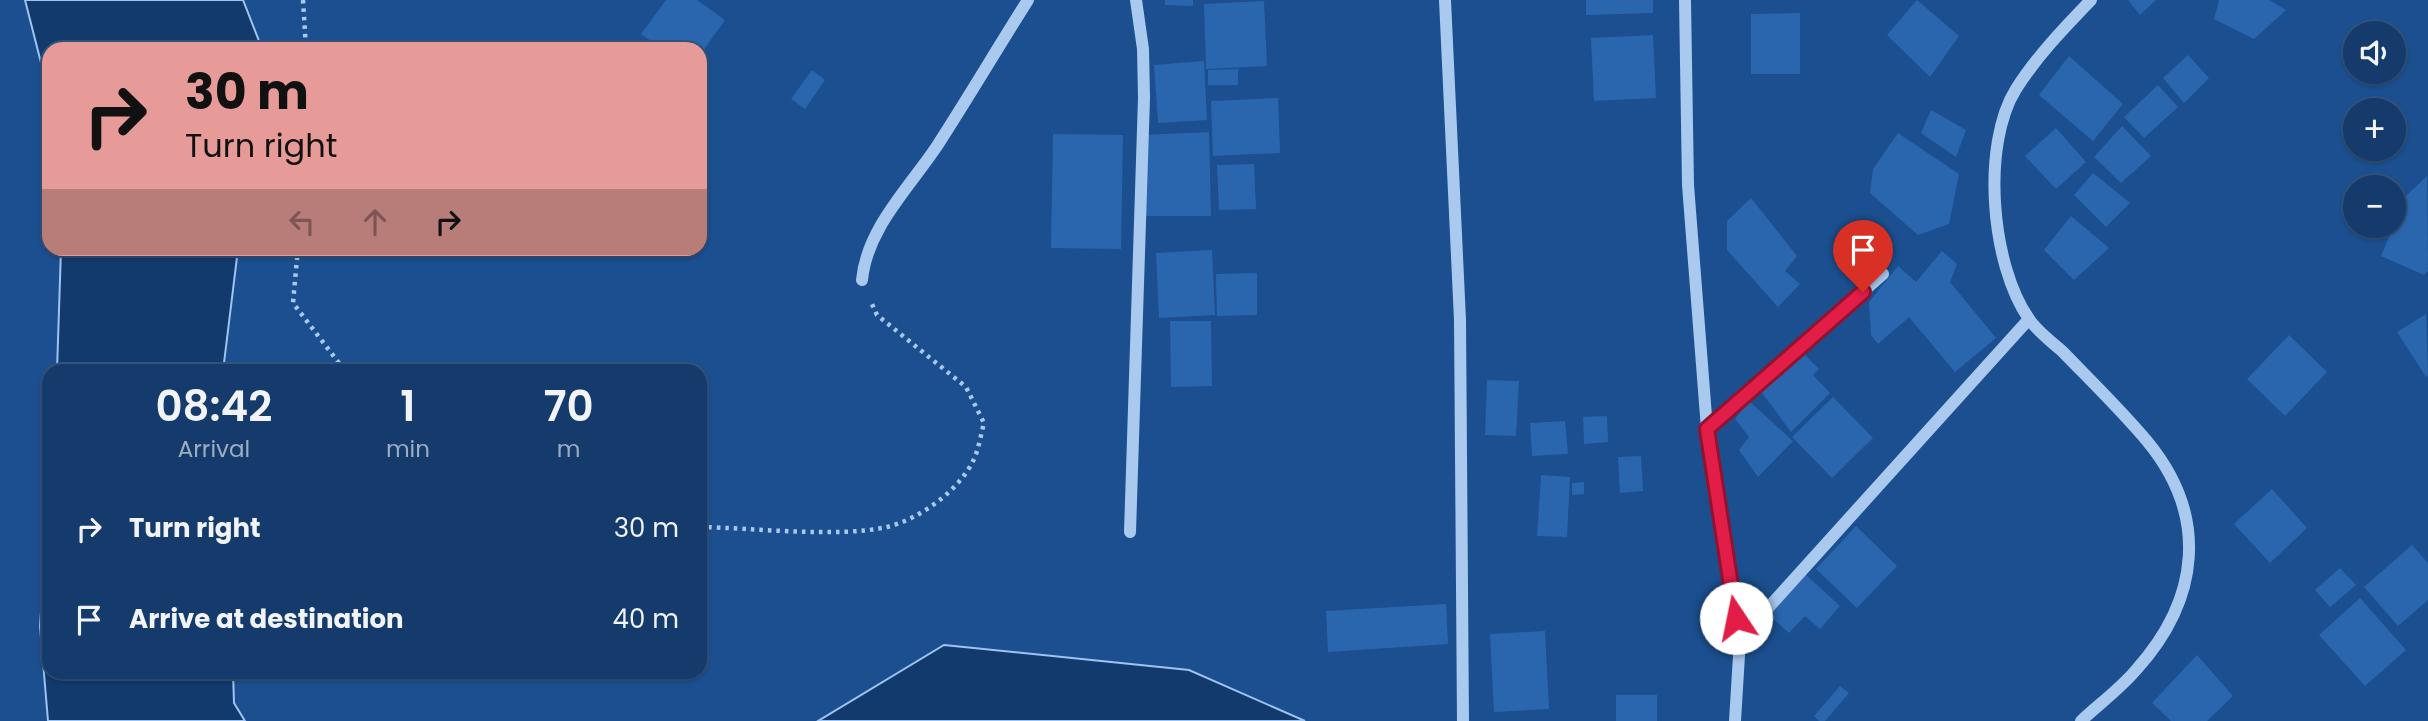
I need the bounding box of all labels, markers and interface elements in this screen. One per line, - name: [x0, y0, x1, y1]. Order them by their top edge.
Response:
- map controls: [2343, 21, 2406, 238]
- button: sound: [2343, 21, 2406, 84]
- text: 30 m: [185, 58, 309, 126]
- icon: right: [70, 70, 161, 161]
- button: +: [2343, 98, 2406, 161]
- text: Turn right: [185, 123, 337, 168]
- button: −: [2343, 175, 2406, 238]
- icon: left: [283, 203, 321, 241]
- icon: ahead: [356, 203, 394, 241]
- icon: right: [429, 203, 467, 241]
- pin: [1833, 220, 1893, 292]
- icon: arrive: [1844, 231, 1882, 269]
- text: 08:42: [155, 377, 272, 436]
- text: 1: [400, 377, 416, 436]
- text: 70: [543, 377, 594, 436]
- text: Arrival: [178, 433, 250, 465]
- text: min: [386, 433, 430, 465]
- text: m: [557, 433, 580, 465]
- icon: right: [70, 510, 108, 548]
- text: Turn right: [129, 510, 261, 546]
- text: 30 m: [614, 510, 679, 546]
- position arrow: [1699, 581, 1773, 655]
- icon: arrive: [70, 601, 108, 639]
- text: Arrive at destination: [129, 601, 404, 637]
- text: 40 m: [613, 601, 679, 637]

